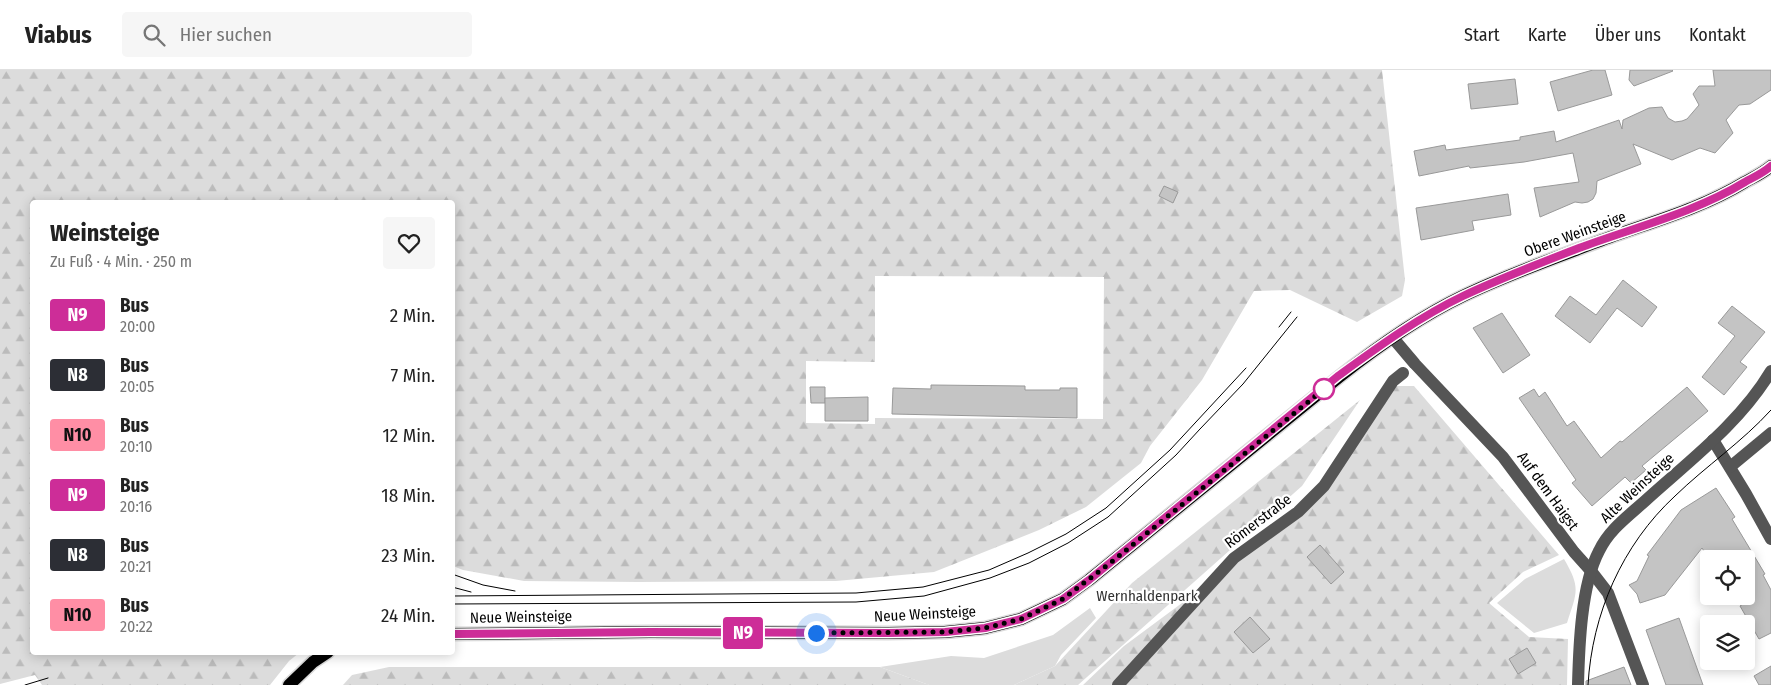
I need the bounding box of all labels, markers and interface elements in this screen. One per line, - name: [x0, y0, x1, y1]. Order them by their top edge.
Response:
- search box: [122, 12, 472, 57]
- text: Viabus: [25, 21, 92, 49]
- icon: search: [140, 21, 168, 49]
- text: Hier suchen: [180, 23, 272, 46]
- text: Start: [1464, 24, 1500, 46]
- text: Karte: [1528, 24, 1567, 46]
- text: Über uns: [1595, 24, 1661, 46]
- text: Kontakt: [1689, 24, 1746, 46]
- street label: Obere Weinsteige: [1522, 207, 1628, 261]
- button: heart: [383, 217, 435, 269]
- text: Weinsteige: [50, 219, 160, 247]
- text: Zu Fuß · 4 Min. · 250 m: [50, 252, 192, 271]
- text: Bus: [120, 294, 149, 317]
- text: N9: [67, 304, 88, 326]
- text: 2 Min.: [390, 304, 435, 327]
- text: 20:00: [120, 317, 155, 336]
- text: Bus: [120, 354, 149, 377]
- text: N8: [67, 364, 88, 386]
- text: 7 Min.: [391, 364, 435, 387]
- text: 20:05: [120, 377, 154, 396]
- unlabelled marker: [1313, 378, 1335, 400]
- text: Bus: [120, 414, 149, 437]
- text: N10: [63, 424, 92, 446]
- text: 12 Min.: [382, 424, 435, 447]
- text: 20:10: [120, 437, 153, 456]
- street label: Auf dem Haigst: [1513, 448, 1583, 534]
- street label: Alte Weinsteige: [1596, 449, 1678, 527]
- text: Bus: [120, 474, 149, 497]
- text: N9: [67, 484, 88, 506]
- text: 18 Min.: [381, 484, 435, 507]
- street label: Römerstraße: [1221, 490, 1295, 552]
- text: 20:16: [120, 497, 152, 516]
- text: Bus: [120, 534, 149, 557]
- text: N8: [67, 544, 88, 566]
- text: 23 Min.: [381, 544, 435, 567]
- map controls: [1700, 550, 1755, 670]
- button: locate: [1700, 550, 1755, 605]
- text: 20:21: [120, 557, 152, 576]
- park label: Wernhaldenpark: [1096, 587, 1198, 605]
- text: Bus: [120, 594, 149, 617]
- street label: Neue Weinsteige: [874, 602, 976, 626]
- text: N10: [63, 604, 92, 626]
- text: 24 Min.: [381, 604, 435, 627]
- street label: Neue Weinsteige: [470, 607, 572, 627]
- button: layers: [1700, 615, 1755, 670]
- text: 20:22: [120, 617, 153, 636]
- line badge: N9: [720, 617, 766, 649]
- your location: [804, 621, 829, 646]
- text: N9: [733, 622, 753, 644]

